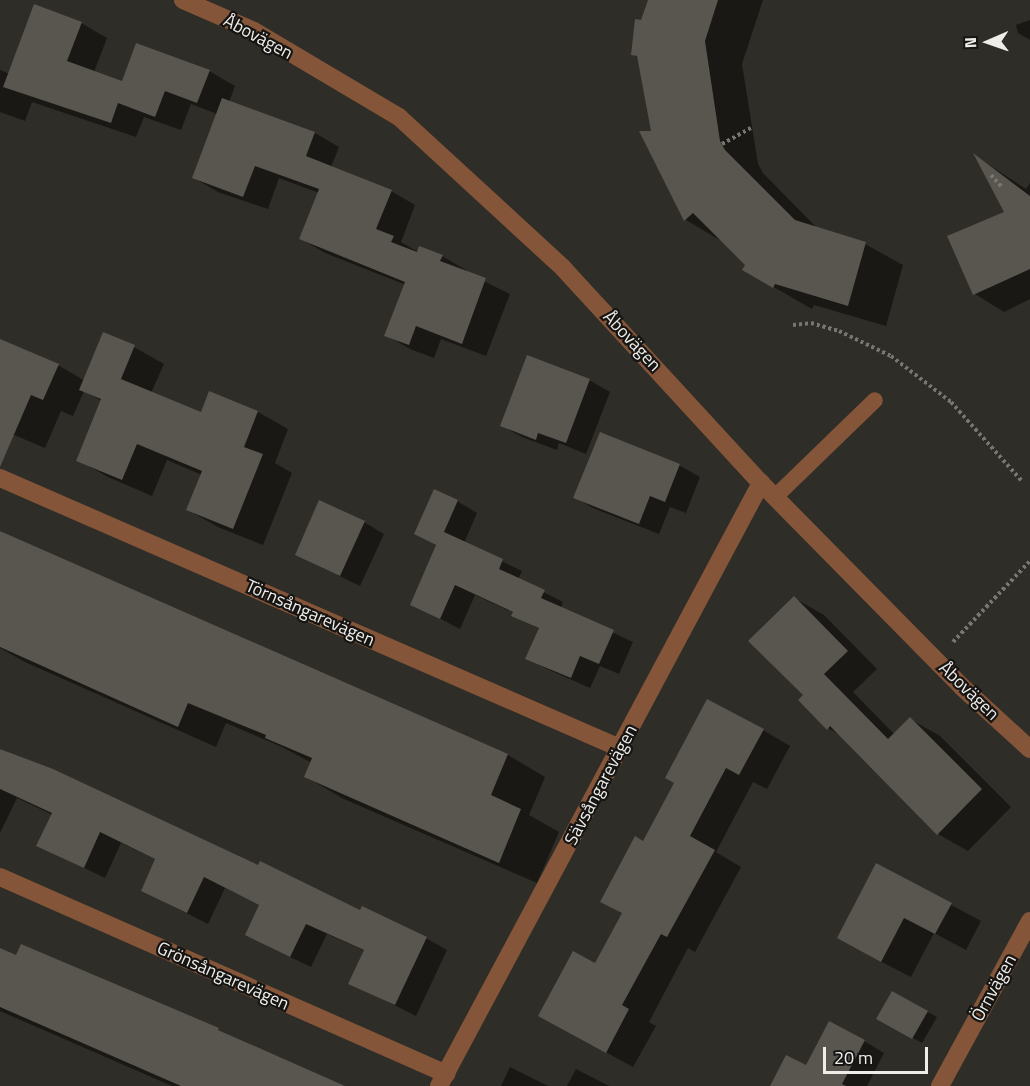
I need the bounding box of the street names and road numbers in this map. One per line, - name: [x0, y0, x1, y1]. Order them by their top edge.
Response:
- street label: Åbovägen: [220, 10, 296, 64]
- street label: Åbovägen: [598, 306, 666, 376]
- street label: Törnsångarevägen: [242, 575, 378, 651]
- street label: Åbovägen: [934, 657, 1004, 725]
- street label: Sävsångarevägen: [560, 721, 642, 849]
- street label: Grönsångarevägen: [154, 937, 292, 1015]
- street label: Örnvägen: [967, 951, 1021, 1025]

